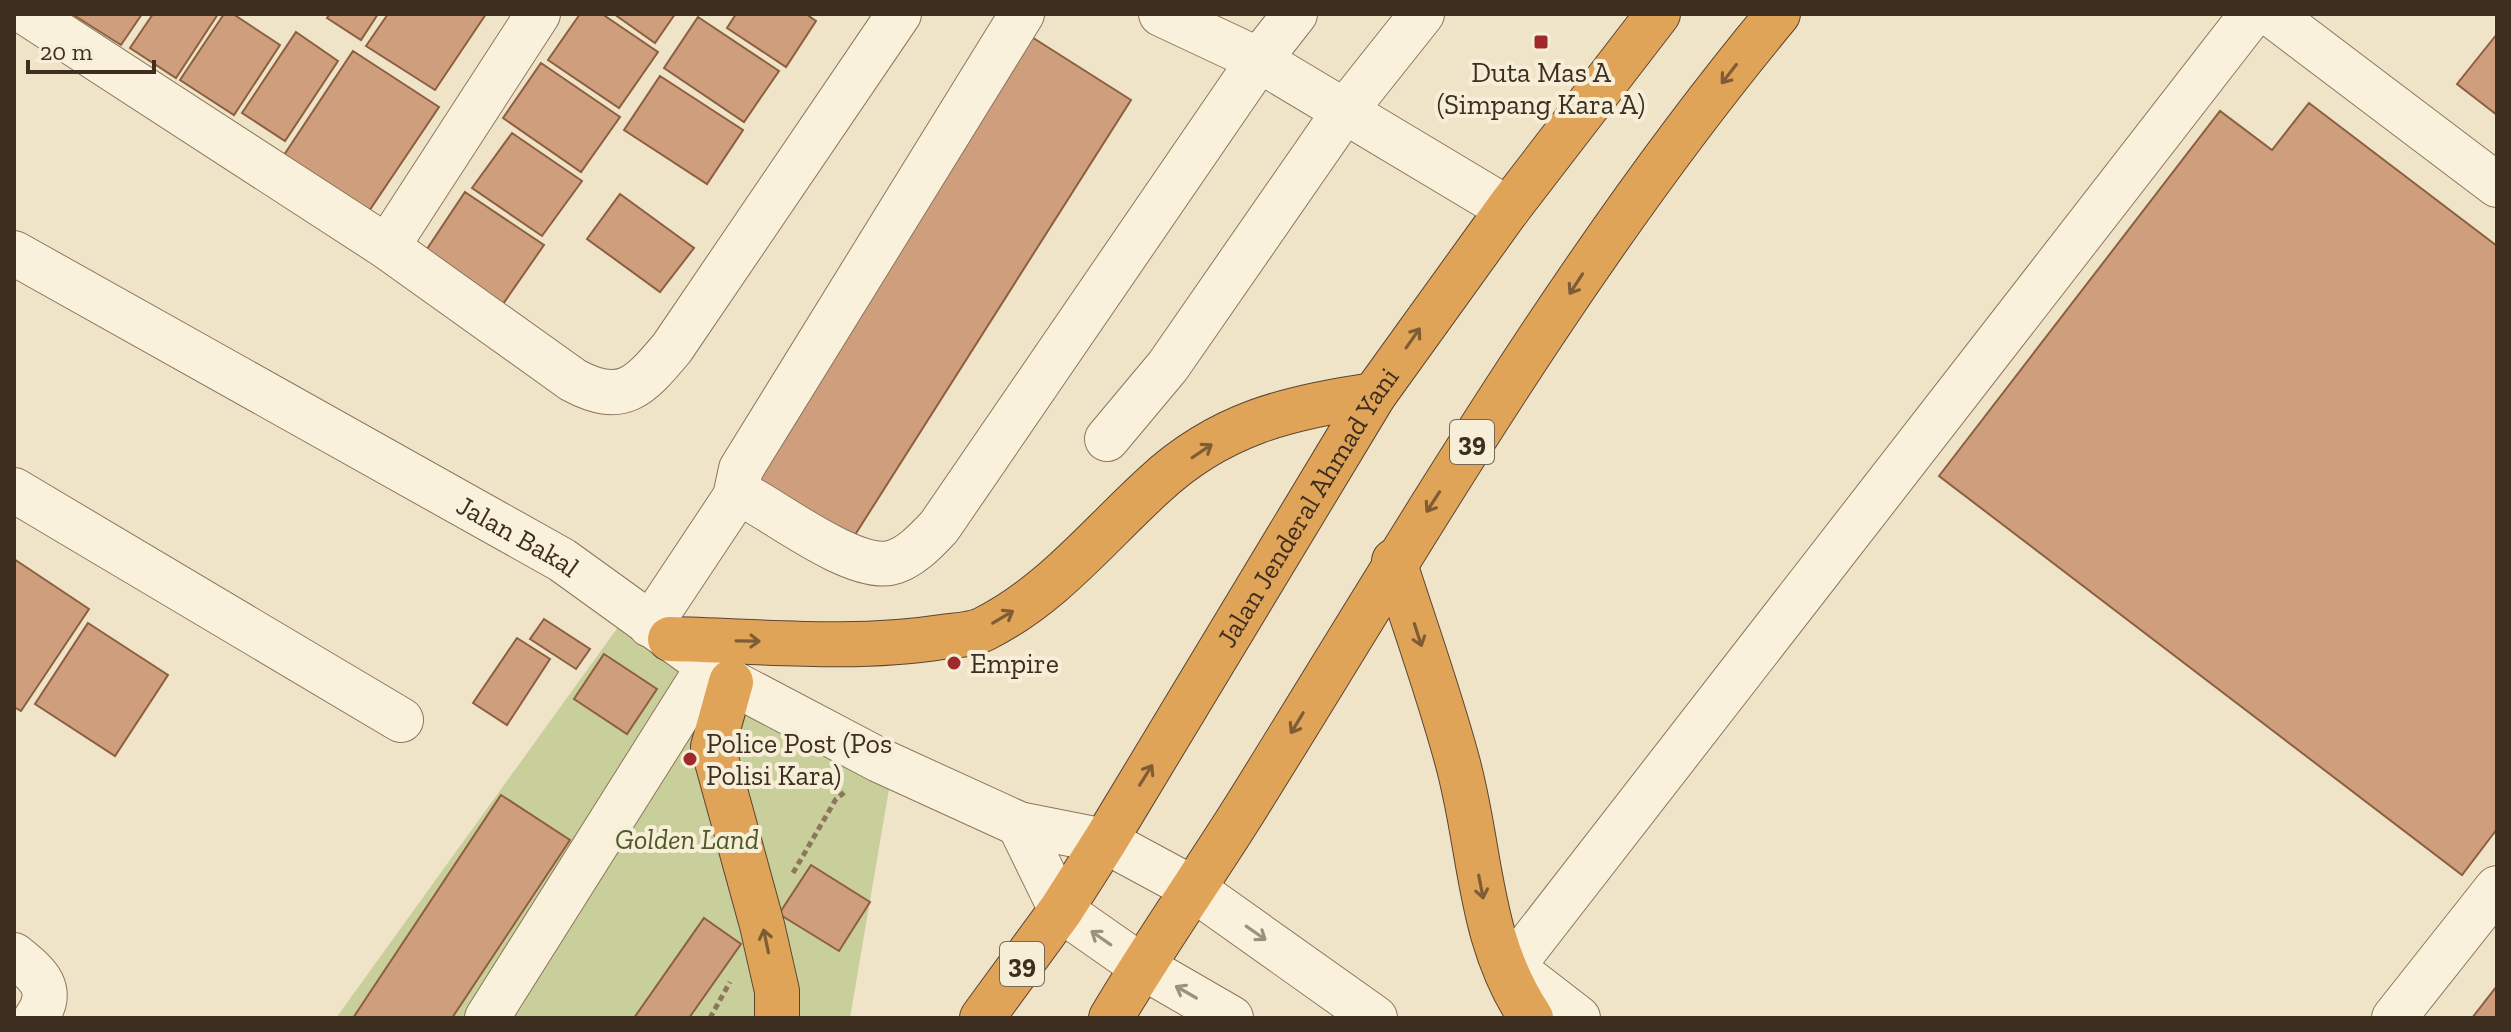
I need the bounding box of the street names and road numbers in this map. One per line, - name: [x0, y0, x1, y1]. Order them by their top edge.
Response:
- street label: Jalan Jenderal Ahmad Yani: [1210, 361, 1406, 653]
- road number: 39: [1450, 420, 1494, 464]
- street label: Jalan Bakal: [451, 489, 585, 584]
- road number: 39: [1000, 942, 1044, 986]

